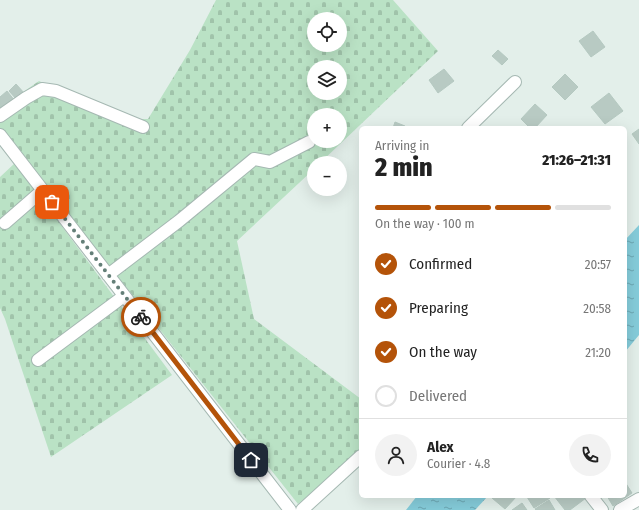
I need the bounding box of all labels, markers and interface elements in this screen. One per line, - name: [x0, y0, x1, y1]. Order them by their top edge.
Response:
- map controls: [307, 12, 347, 196]
- button: locate: [307, 12, 347, 52]
- button: layers: [307, 60, 347, 100]
- button: +: [307, 108, 347, 148]
- text: Arriving in: [375, 138, 429, 153]
- text: 21:26–21:31: [542, 151, 611, 169]
- text: 2 min: [375, 152, 433, 183]
- button: −: [307, 156, 347, 196]
- pin: [35, 185, 69, 219]
- icon: bag: [41, 191, 63, 213]
- text: On the way · 100 m: [375, 216, 475, 231]
- icon: check: [375, 253, 397, 275]
- text: Confirmed: [409, 255, 472, 273]
- text: 20:57: [585, 257, 611, 272]
- courier: [121, 297, 161, 337]
- icon: check: [375, 297, 397, 319]
- text: Preparing: [409, 299, 468, 317]
- text: 20:58: [583, 301, 611, 316]
- icon: bike: [130, 306, 152, 328]
- icon: check: [375, 341, 397, 363]
- text: On the way: [409, 343, 477, 361]
- text: 21:20: [585, 345, 611, 360]
- text: Delivered: [409, 387, 467, 405]
- button: person: [375, 434, 417, 476]
- button: phone: [569, 434, 611, 476]
- text: Alex: [427, 438, 454, 456]
- pin: [234, 443, 268, 477]
- icon: home: [240, 449, 262, 471]
- text: Courier · 4.8: [427, 456, 490, 471]

